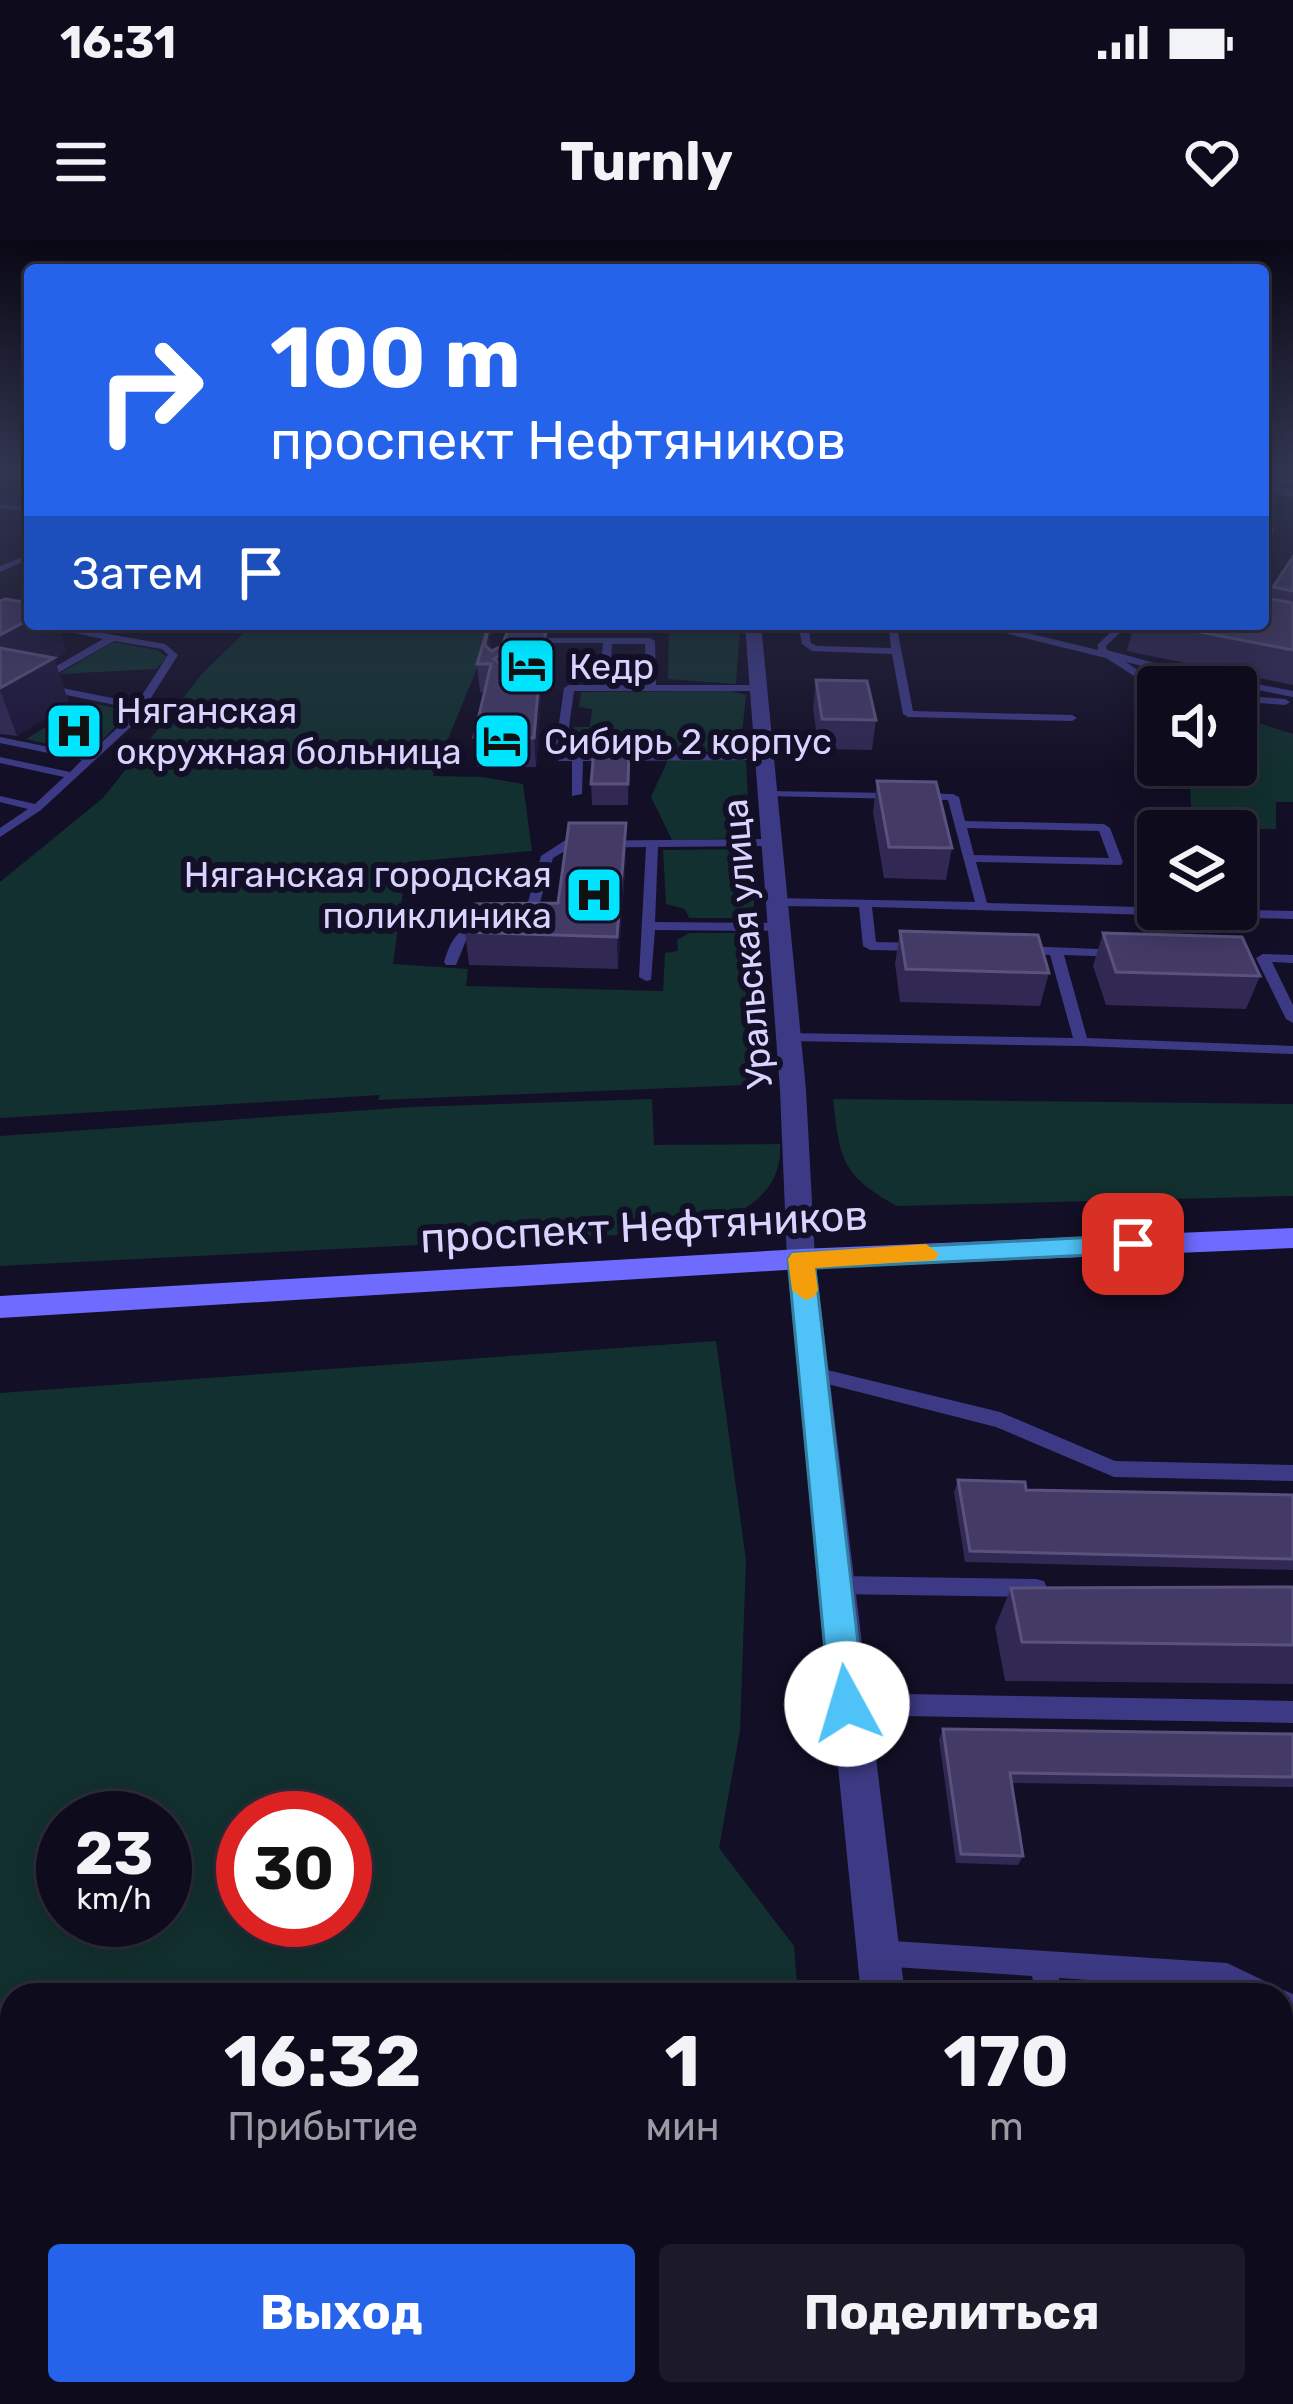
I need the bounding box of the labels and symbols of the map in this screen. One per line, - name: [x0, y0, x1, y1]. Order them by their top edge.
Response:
- hotel icon: Кедр: [496, 635, 558, 697]
- place label: Кедр: [569, 645, 654, 688]
- place label: Няганская окружная больница: [116, 689, 462, 773]
- hospital icon: Няганская окружная больница: [43, 700, 105, 762]
- hotel icon: Сибирь 2 корпус: [471, 710, 533, 772]
- place label: Сибирь 2 корпус: [544, 720, 832, 763]
- street label: Уральская улица: [713, 797, 781, 1091]
- place label: Няганская городская поликлиника: [184, 853, 552, 937]
- hospital icon: Няганская городская поликлиника: [563, 864, 625, 926]
- street label: проспект Нефтяников: [419, 1190, 869, 1264]
- pin: [1082, 1193, 1184, 1295]
- position arrow: [784, 1641, 910, 1767]
- speed limit sign: 30: [216, 1791, 372, 1947]

